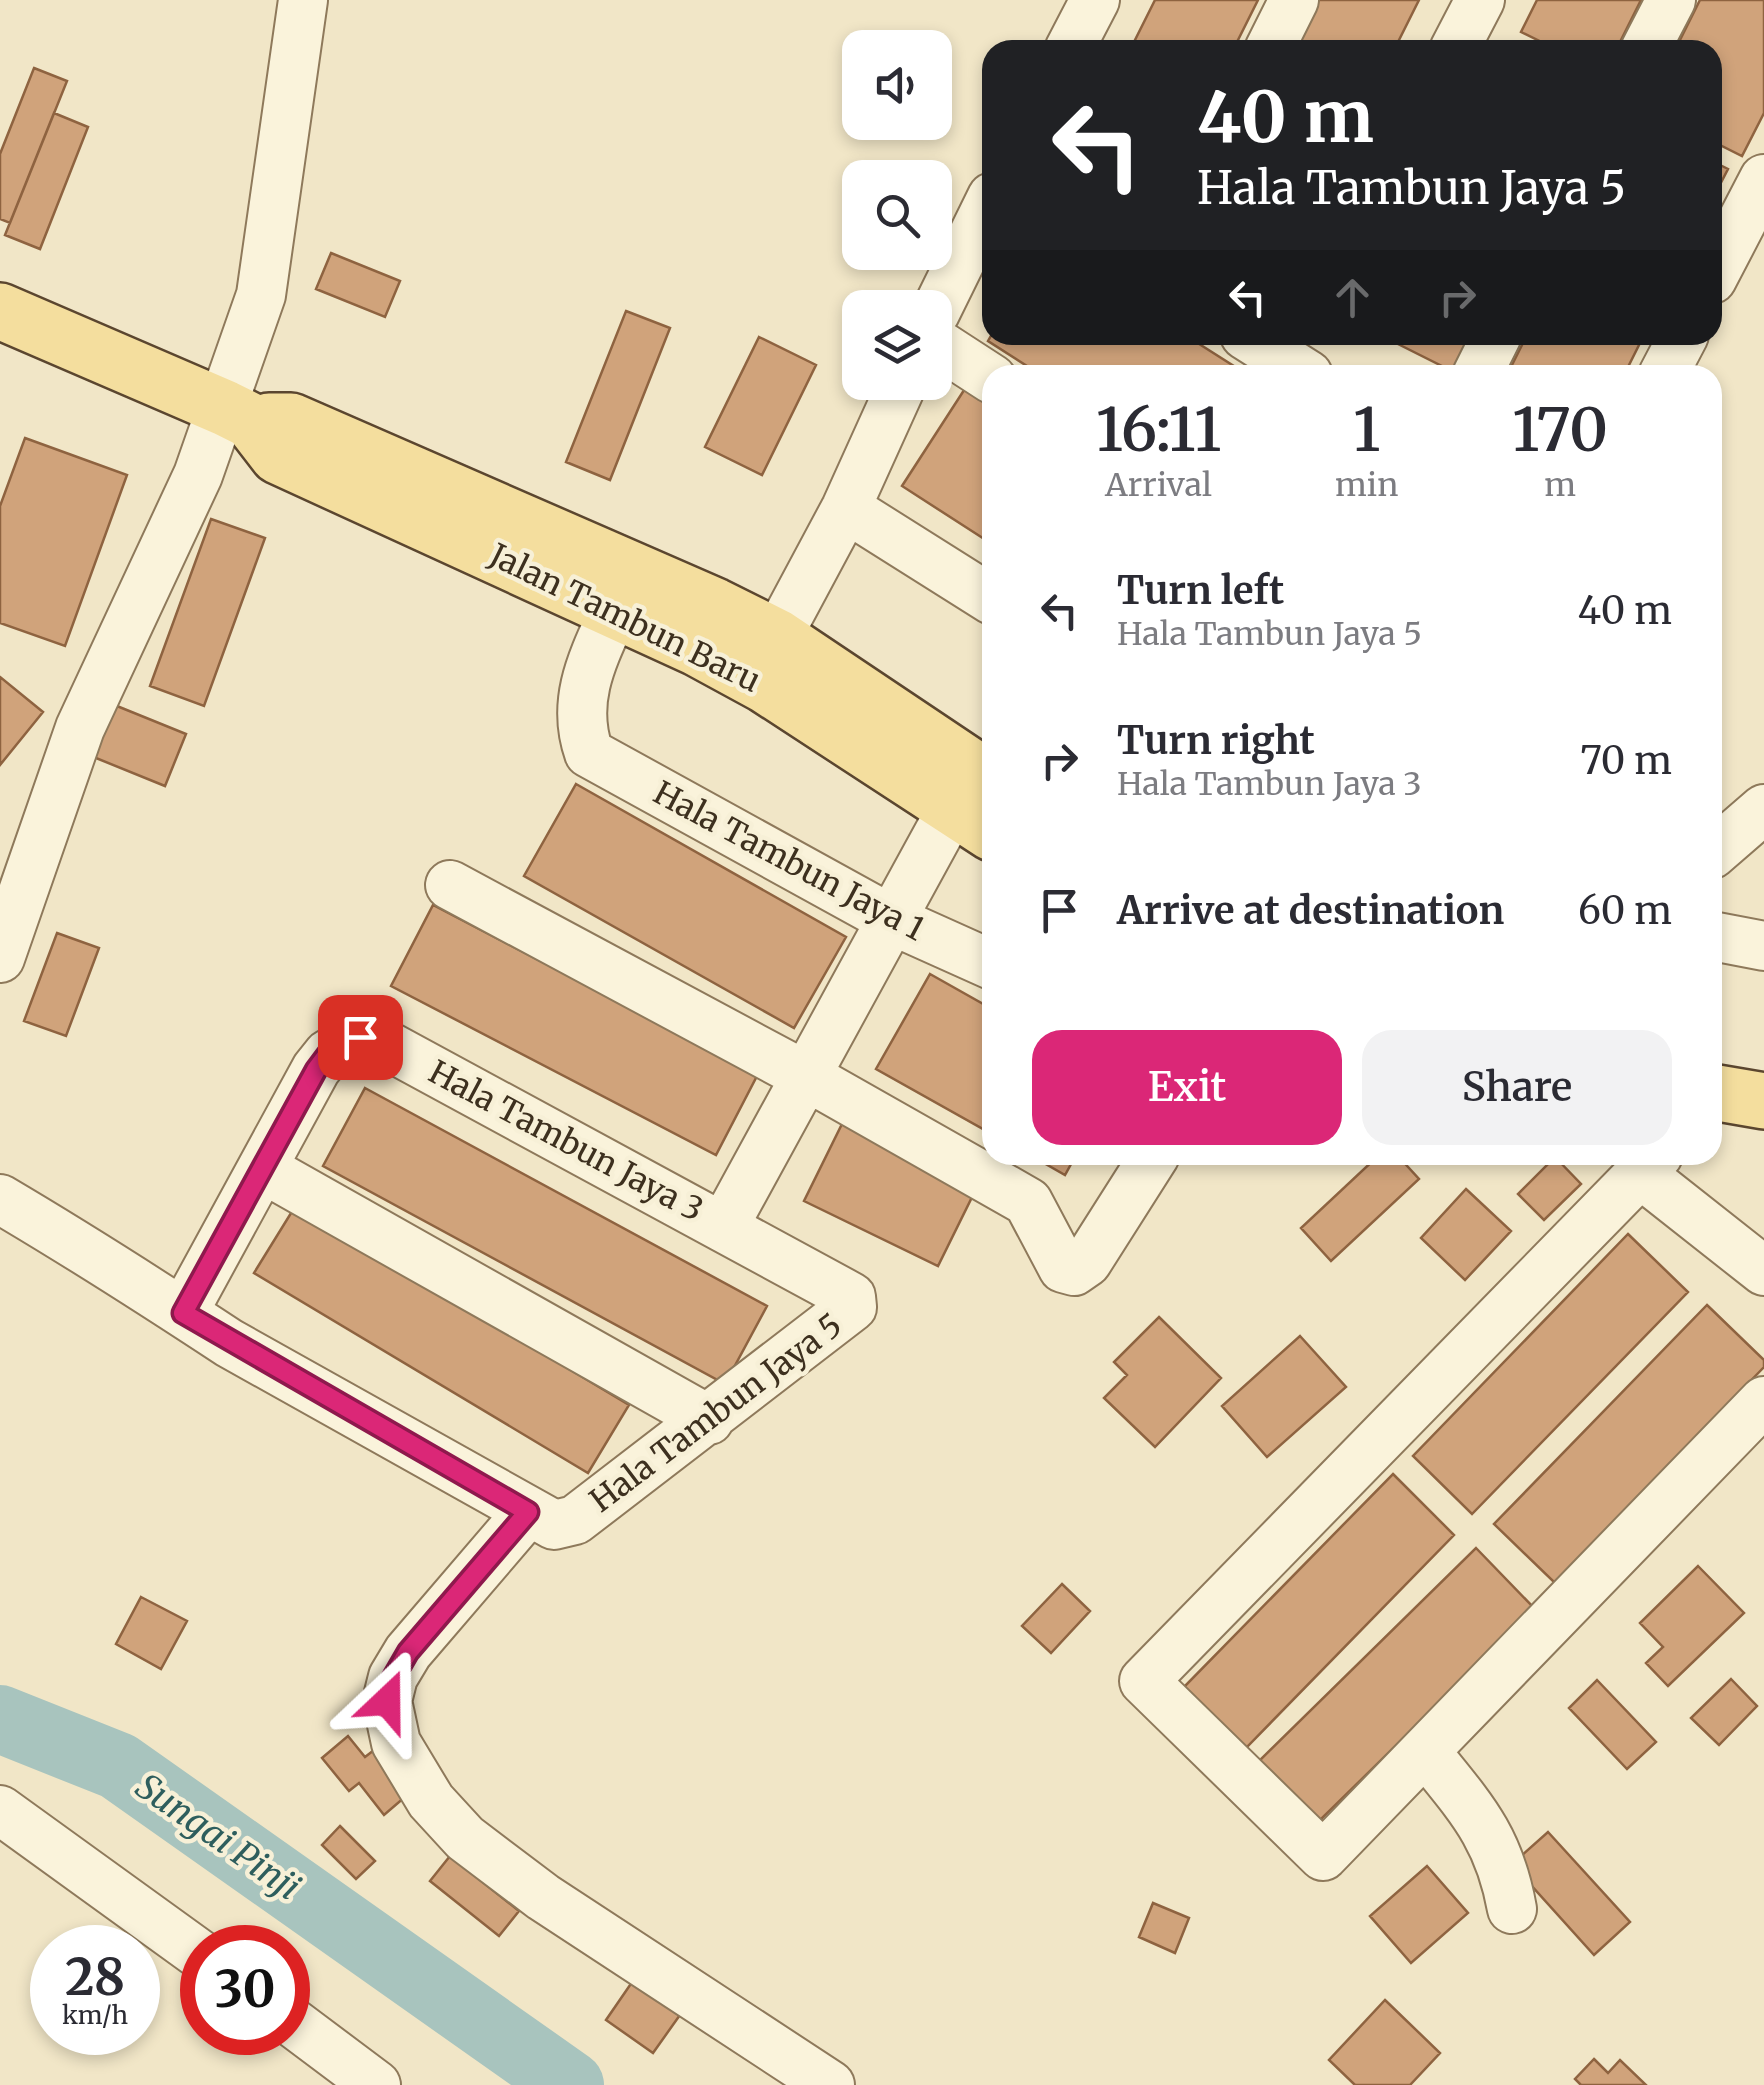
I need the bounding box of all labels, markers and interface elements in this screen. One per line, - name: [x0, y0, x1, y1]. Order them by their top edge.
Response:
- map controls: [842, 30, 952, 400]
- button: sound: [842, 30, 952, 140]
- text: 40 m: [1197, 73, 1374, 161]
- icon: left: [1032, 80, 1162, 210]
- button: search: [842, 160, 952, 270]
- text: Hala Tambun Jaya 5: [1197, 160, 1626, 216]
- icon: left: [1220, 270, 1275, 325]
- icon: ahead: [1325, 270, 1380, 325]
- icon: right: [1430, 270, 1485, 325]
- button: layers: [842, 290, 952, 400]
- text: 16:11: [1096, 392, 1221, 467]
- text: 1: [1353, 392, 1380, 467]
- text: 170: [1512, 392, 1608, 467]
- text: Arrival: [1105, 465, 1212, 505]
- text: min: [1335, 465, 1398, 505]
- text: m: [1544, 465, 1576, 505]
- street label: Jalan Tambun Baru: [482, 535, 767, 701]
- text: Turn left: [1117, 567, 1284, 614]
- icon: left: [1032, 583, 1087, 638]
- text: 40 m: [1578, 587, 1672, 634]
- text: Hala Tambun Jaya 5: [1117, 614, 1422, 654]
- text: Turn right: [1117, 717, 1315, 764]
- icon: right: [1032, 733, 1087, 788]
- text: 70 m: [1580, 737, 1672, 784]
- text: Hala Tambun Jaya 3: [1117, 764, 1422, 804]
- street label: Hala Tambun Jaya 1: [647, 773, 931, 949]
- icon: arrive: [1032, 883, 1087, 938]
- text: Arrive at destination: [1117, 887, 1504, 934]
- text: 60 m: [1578, 887, 1672, 934]
- pin: [318, 995, 403, 1080]
- icon: arrive: [333, 1010, 388, 1065]
- button: Exit: [1032, 1030, 1342, 1145]
- button: Share: [1362, 1030, 1672, 1145]
- street label: Hala Tambun Jaya 3: [422, 1052, 710, 1230]
- street label: Hala Tambun Jaya 5: [582, 1305, 850, 1521]
- position arrow: [335, 1649, 439, 1753]
- water label: Sungai Pinji: [127, 1764, 309, 1910]
- speed limit sign: 30: [180, 1925, 310, 2055]
- text: 28: [65, 1946, 125, 2009]
- text: km/h: [62, 1999, 128, 2031]

